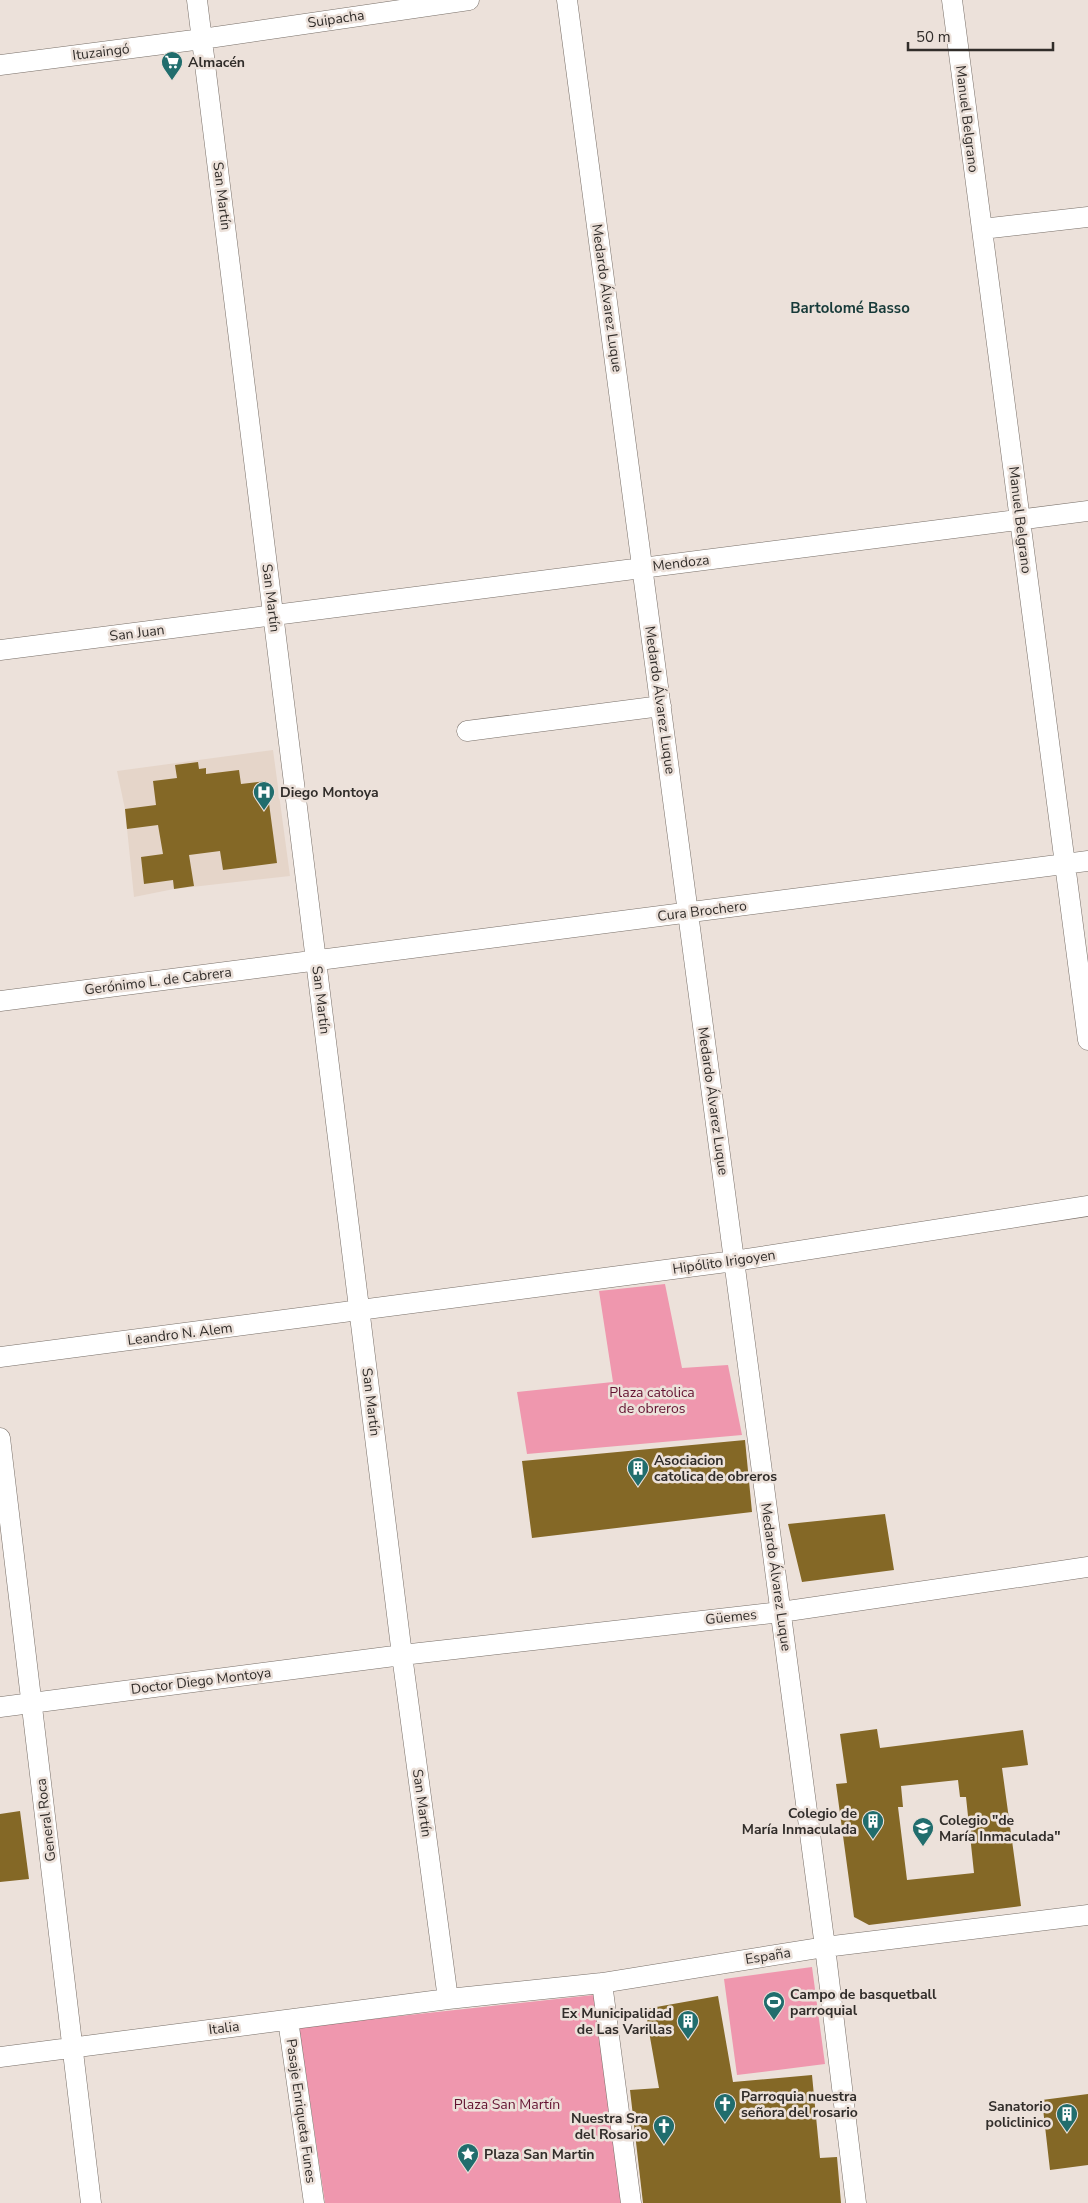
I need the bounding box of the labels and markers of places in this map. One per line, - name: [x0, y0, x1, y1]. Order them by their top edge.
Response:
- supermarket icon: Almacén: [160, 50, 184, 81]
- place label: Almacén: [188, 53, 245, 72]
- hospital icon: Diego Montoya: [252, 780, 276, 811]
- place label: Diego Montoya: [280, 783, 379, 802]
- place label: Asociacion catolica de obreros: [654, 1451, 777, 1486]
- building icon: Asociacion catolica de obreros: [626, 1456, 650, 1487]
- place label: Colegio de María Inmaculada: [742, 1804, 857, 1839]
- building icon: Colegio de María Inmaculada: [861, 1809, 885, 1840]
- place label: Colegio "de María Inmaculada": [939, 1811, 1061, 1846]
- school or university icon: Colegio "de María Inmaculada": [911, 1816, 935, 1847]
- place label: Campo de basquetball parroquial: [790, 1985, 937, 2020]
- sports icon: Campo de basquetball parroquial: [762, 1990, 786, 2021]
- place label: Ex Municipalidad de Las Varillas: [561, 2004, 672, 2039]
- building icon: Ex Municipalidad de Las Varillas: [676, 2009, 700, 2040]
- place label: Parroquia nuestra señora del rosario: [741, 2087, 858, 2122]
- church icon: Parroquia nuestra señora del rosario: [713, 2092, 737, 2123]
- place label: Sanatorio policlinico: [986, 2097, 1051, 2132]
- building icon: Sanatorio policlinico: [1055, 2102, 1079, 2133]
- place label: Nuestra Sra del Rosario: [571, 2109, 648, 2144]
- church icon: Nuestra Sra del Rosario: [652, 2114, 676, 2145]
- place icon: Plaza San Martin: [456, 2142, 480, 2173]
- place label: Plaza San Martin: [484, 2145, 595, 2164]

